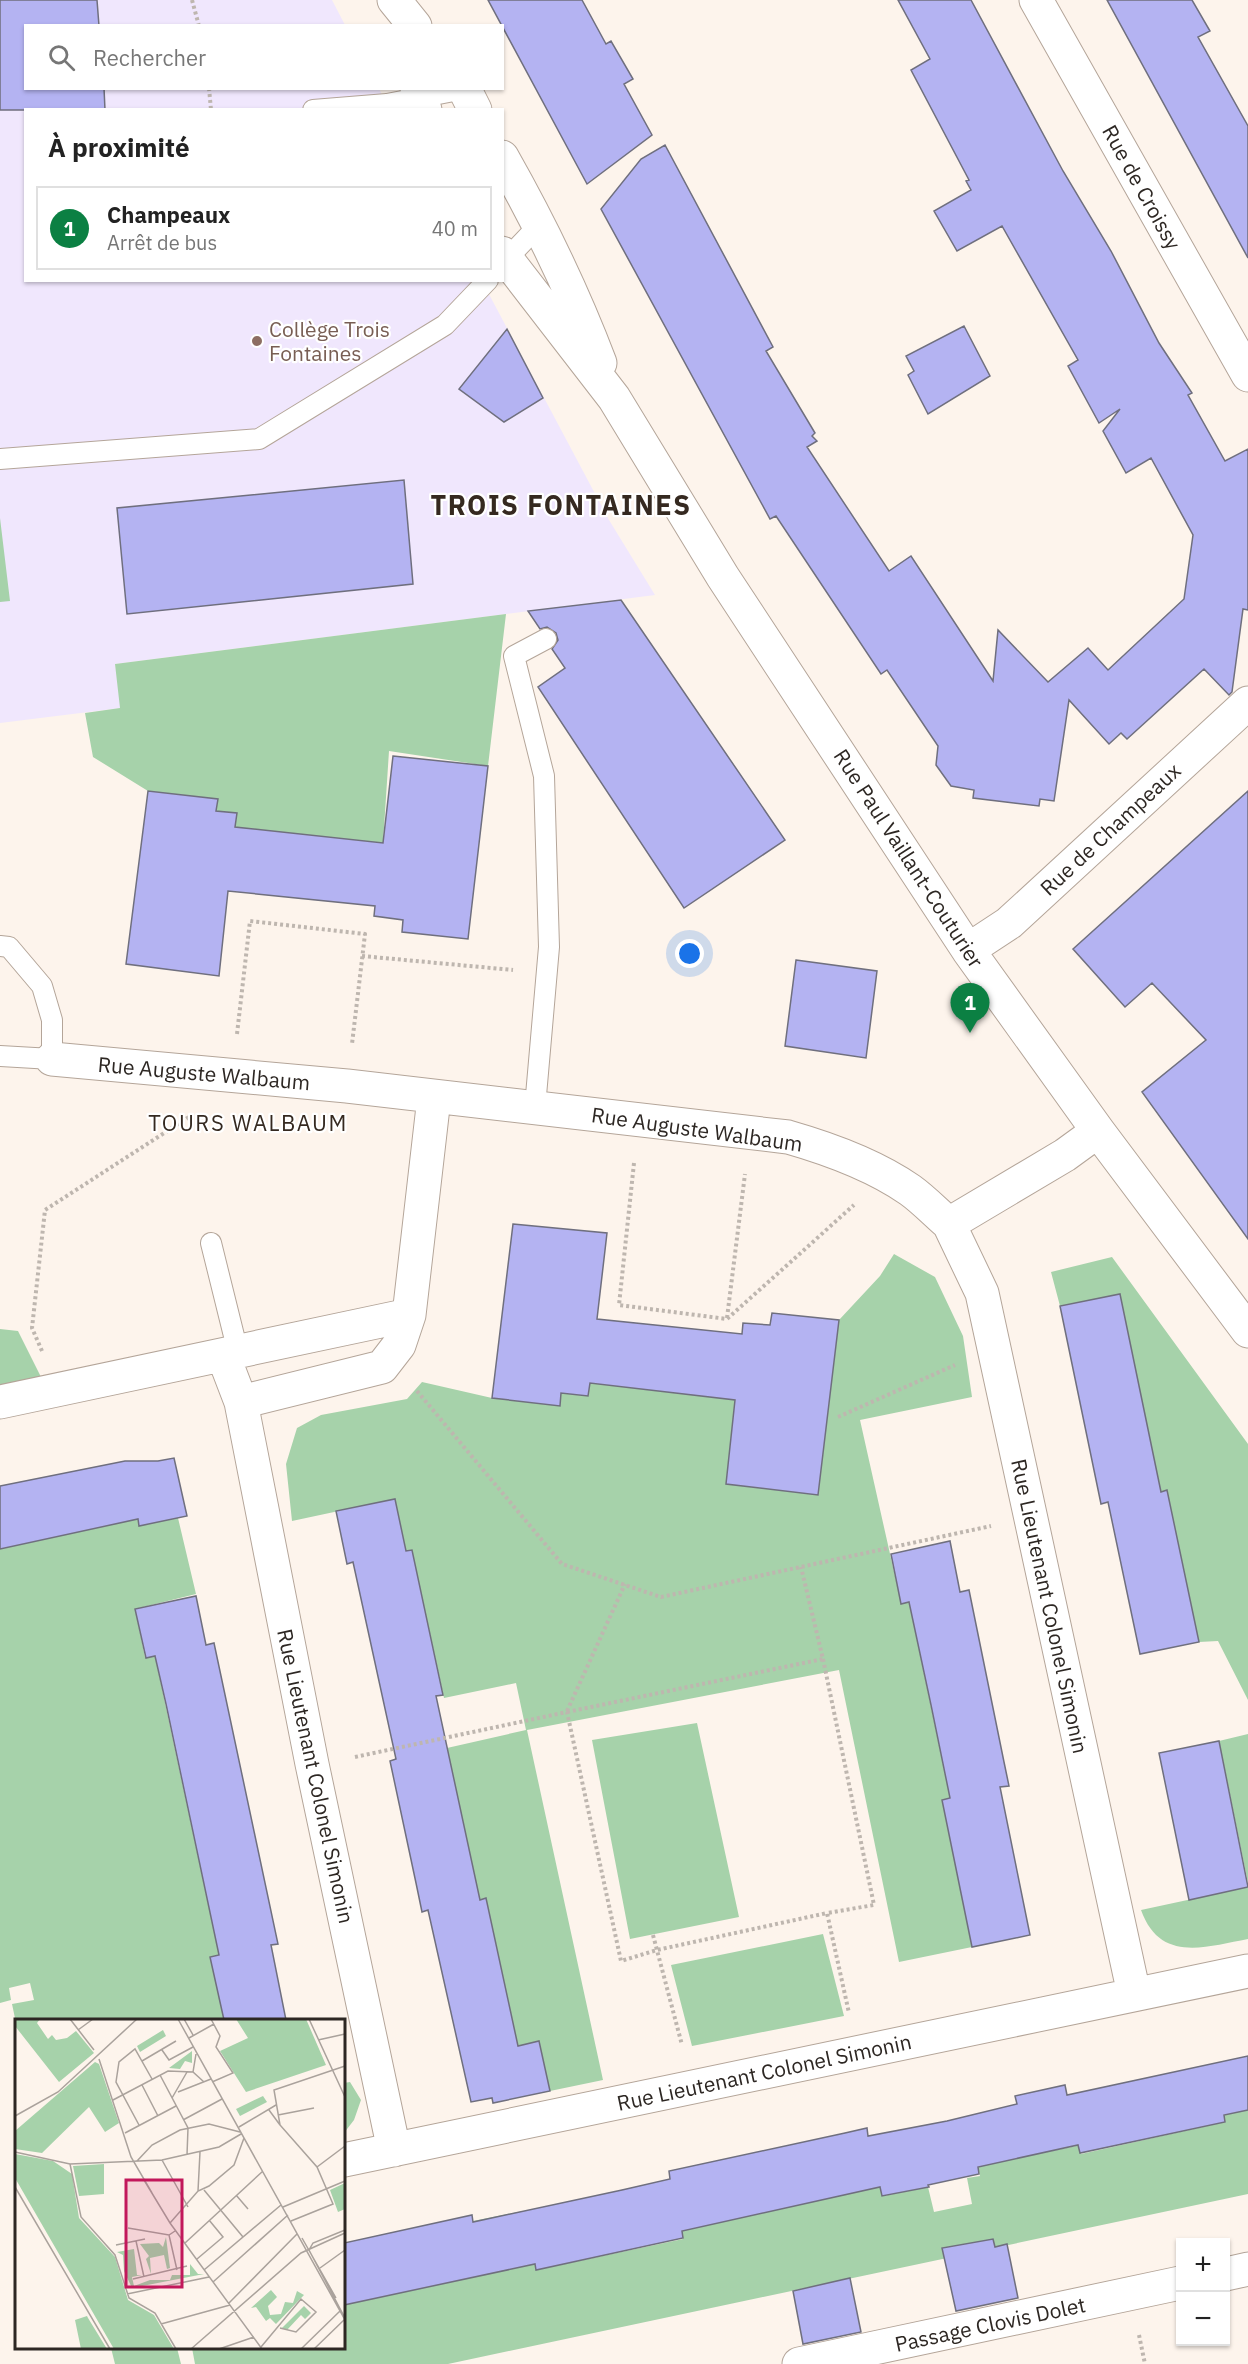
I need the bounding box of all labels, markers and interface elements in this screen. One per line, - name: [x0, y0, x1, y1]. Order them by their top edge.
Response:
- search box: [24, 24, 504, 90]
- icon: search: [45, 41, 78, 74]
- text: Rechercher: [93, 43, 206, 72]
- street label: Rue de Croissy: [1096, 120, 1188, 255]
- text: À proximité: [48, 130, 190, 164]
- text: Champeaux: [107, 200, 230, 229]
- text: 1: [64, 215, 76, 242]
- text: 40 m: [432, 215, 478, 242]
- text: Arrêt de bus: [107, 229, 217, 256]
- place label: Collège Trois Fontaines: [269, 315, 390, 367]
- marker: Collège Trois Fontaines: [250, 334, 264, 348]
- district label: TROIS FONTAINES: [430, 487, 692, 522]
- street label: Rue Paul Vaillant-Couturier: [828, 743, 990, 973]
- street label: Rue de Champeaux: [1034, 756, 1187, 901]
- your location: [675, 939, 704, 968]
- pin: 1: [950, 984, 990, 1033]
- street label: Rue Auguste Walbaum: [97, 1050, 311, 1096]
- street label: Rue Auguste Walbaum: [590, 1100, 804, 1158]
- district label: TOURS WALBAUM: [148, 1108, 348, 1137]
- street label: Rue Lieutenant Colonel Simonin: [1005, 1456, 1095, 1756]
- street label: Rue Lieutenant Colonel Simonin: [271, 1626, 361, 1926]
- inset map: [15, 2019, 345, 2349]
- street label: Rue Lieutenant Colonel Simonin: [614, 2027, 914, 2117]
- map controls: [1176, 2238, 1230, 2346]
- button: +: [1176, 2238, 1230, 2292]
- street label: Passage Clovis Dolet: [892, 2290, 1088, 2358]
- button: −: [1176, 2292, 1230, 2346]

